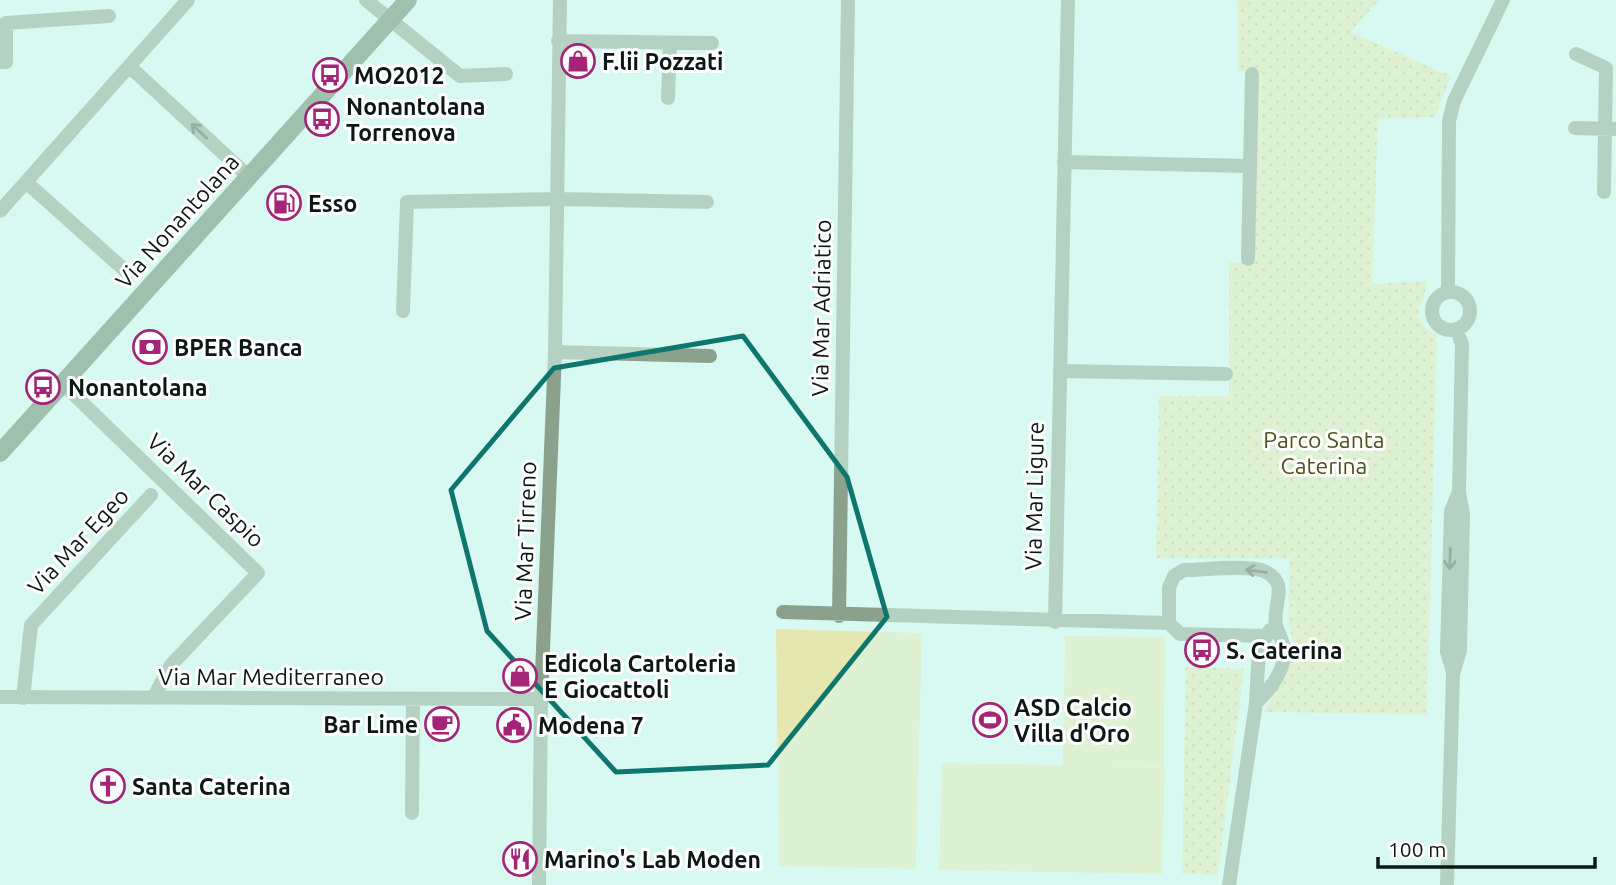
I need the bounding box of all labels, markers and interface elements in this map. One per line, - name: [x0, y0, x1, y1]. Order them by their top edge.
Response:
- shop icon: F.lii Pozzati: [559, 42, 597, 80]
- place label: F.lii Pozzati: [602, 49, 723, 74]
- bus stop icon: MO2012: [311, 56, 349, 94]
- place label: MO2012: [354, 63, 444, 88]
- place label: Nonantolana Torrenova: [346, 94, 485, 145]
- bus stop icon: Nonantolana Torrenova: [303, 100, 341, 138]
- one-way arrow: [190, 123, 208, 139]
- street label: Via Nonantolana: [110, 149, 244, 293]
- fuel station icon: Esso: [265, 184, 303, 222]
- place label: Esso: [308, 191, 357, 216]
- street label: Via Mar Adriatico: [807, 219, 835, 397]
- bank icon: BPER Banca: [131, 328, 169, 366]
- place label: BPER Banca: [174, 335, 303, 360]
- bus stop icon: Nonantolana: [24, 368, 62, 406]
- place label: Nonantolana: [68, 375, 207, 400]
- street label: Via Mar Ligure: [1020, 421, 1048, 571]
- park label: Parco Santa Caterina: [1263, 427, 1385, 478]
- street label: Via Mar Caspio: [143, 428, 269, 552]
- street label: Via Mar Tirreno: [510, 461, 540, 621]
- street label: Via Mar Egeo: [23, 483, 133, 599]
- one-way arrow: [1443, 547, 1456, 570]
- one-way arrow: [1245, 565, 1268, 578]
- bus stop icon: S. Caterina: [1183, 631, 1221, 669]
- place label: S. Caterina: [1226, 638, 1342, 663]
- place label: Edicola Cartoleria E Giocattoli: [544, 651, 736, 702]
- shop icon: Edicola Cartoleria E Giocattoli: [501, 657, 539, 695]
- street label: Via Mar Mediterraneo: [158, 664, 384, 689]
- place label: ASD Calcio Villa d'Oro: [1014, 695, 1132, 746]
- sports icon: ASD Calcio Villa d'Oro: [971, 701, 1009, 739]
- cafe icon: Bar Lime: [423, 705, 461, 743]
- public building icon: Modena 7: [495, 706, 533, 744]
- place label: Bar Lime: [323, 712, 418, 737]
- place label: Modena 7: [538, 713, 644, 738]
- church icon: Santa Caterina: [89, 767, 127, 805]
- place label: Santa Caterina: [132, 774, 291, 799]
- scale bar: [1378, 826, 1595, 870]
- text: 100 m: [1388, 837, 1446, 861]
- restaurant icon: Marino's Lab Moden: [501, 840, 539, 878]
- place label: Marino's Lab Moden: [544, 847, 761, 872]

